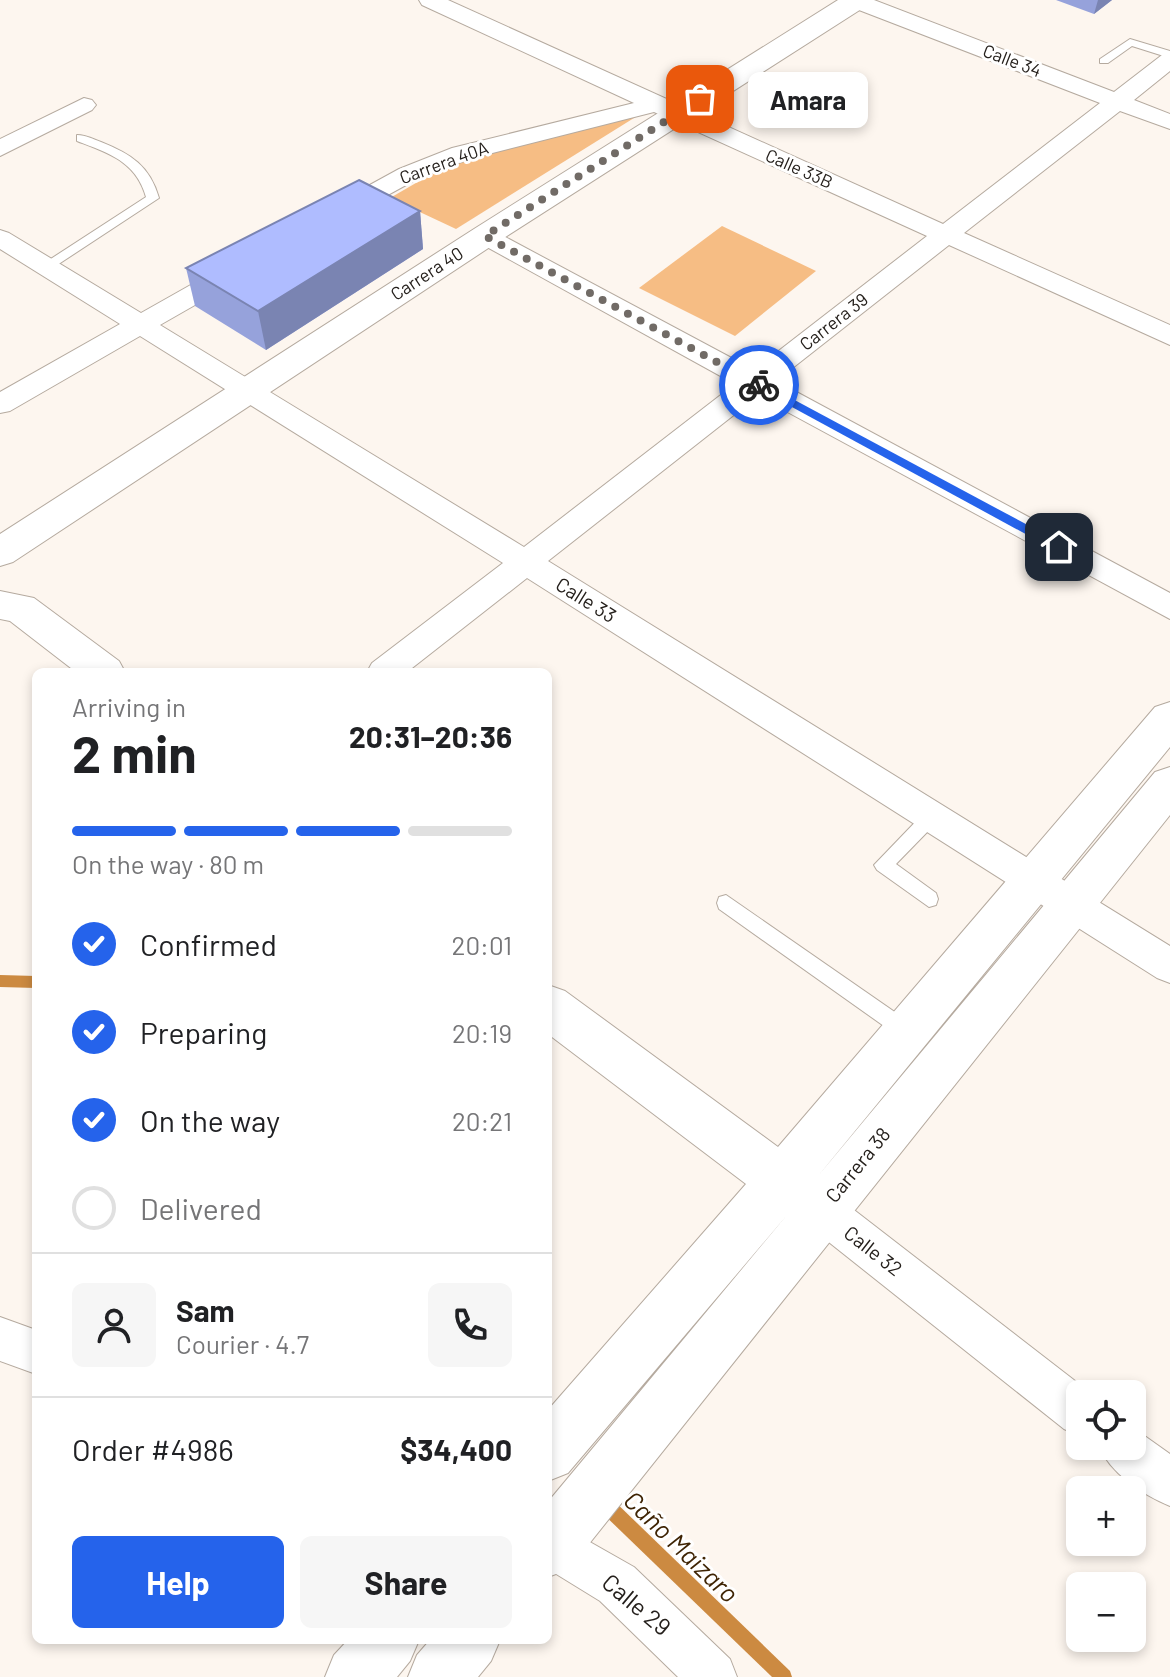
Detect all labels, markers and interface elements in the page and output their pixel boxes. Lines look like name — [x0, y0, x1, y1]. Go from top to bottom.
street label: Calle 34 — [980, 39, 1045, 81]
pin — [666, 65, 734, 133]
callout: Amara — [748, 71, 868, 127]
icon: bag — [678, 77, 722, 121]
text: Amara — [770, 84, 846, 115]
street label: Carrera 40A — [396, 136, 491, 188]
street label: Calle 33B — [762, 144, 836, 193]
street label: Carrera 40 — [386, 242, 467, 305]
street label: Carrera 39 — [795, 288, 872, 355]
courier — [719, 345, 799, 425]
icon: bike — [737, 363, 781, 407]
pin — [1025, 513, 1093, 581]
icon: home — [1037, 525, 1081, 569]
street label: Calle 33 — [552, 571, 621, 627]
text: Arriving in — [72, 691, 186, 722]
text: 20:31–20:36 — [349, 718, 512, 754]
text: 2 min — [72, 721, 197, 783]
text: On the way · 80 m — [72, 848, 264, 879]
icon: check — [72, 922, 116, 966]
text: Confirmed — [140, 926, 277, 962]
text: 20:01 — [451, 929, 512, 960]
icon: check — [72, 1010, 116, 1054]
text: Preparing — [140, 1014, 267, 1050]
text: 20:19 — [452, 1017, 512, 1048]
icon: check — [72, 1098, 116, 1142]
text: On the way — [140, 1102, 280, 1138]
text: 20:21 — [452, 1105, 512, 1136]
street label: Carrera 38 — [820, 1122, 895, 1207]
text: Delivered — [140, 1190, 262, 1226]
street label: Calle 32 — [840, 1220, 907, 1280]
button: person — [72, 1283, 156, 1367]
button: phone — [428, 1283, 512, 1367]
text: Sam — [176, 1292, 235, 1328]
text: Courier · 4.7 — [176, 1328, 309, 1359]
map controls — [1066, 1380, 1146, 1652]
button: locate — [1066, 1380, 1146, 1460]
text: Order #4986 — [72, 1431, 234, 1467]
text: $34,400 — [400, 1431, 512, 1467]
button: + — [1066, 1476, 1146, 1556]
water label: Caño Maizaro — [618, 1484, 746, 1608]
button: Help — [72, 1536, 284, 1628]
button: Share — [300, 1536, 512, 1628]
street label: Calle 29 — [597, 1567, 677, 1641]
button: − — [1066, 1572, 1146, 1652]

